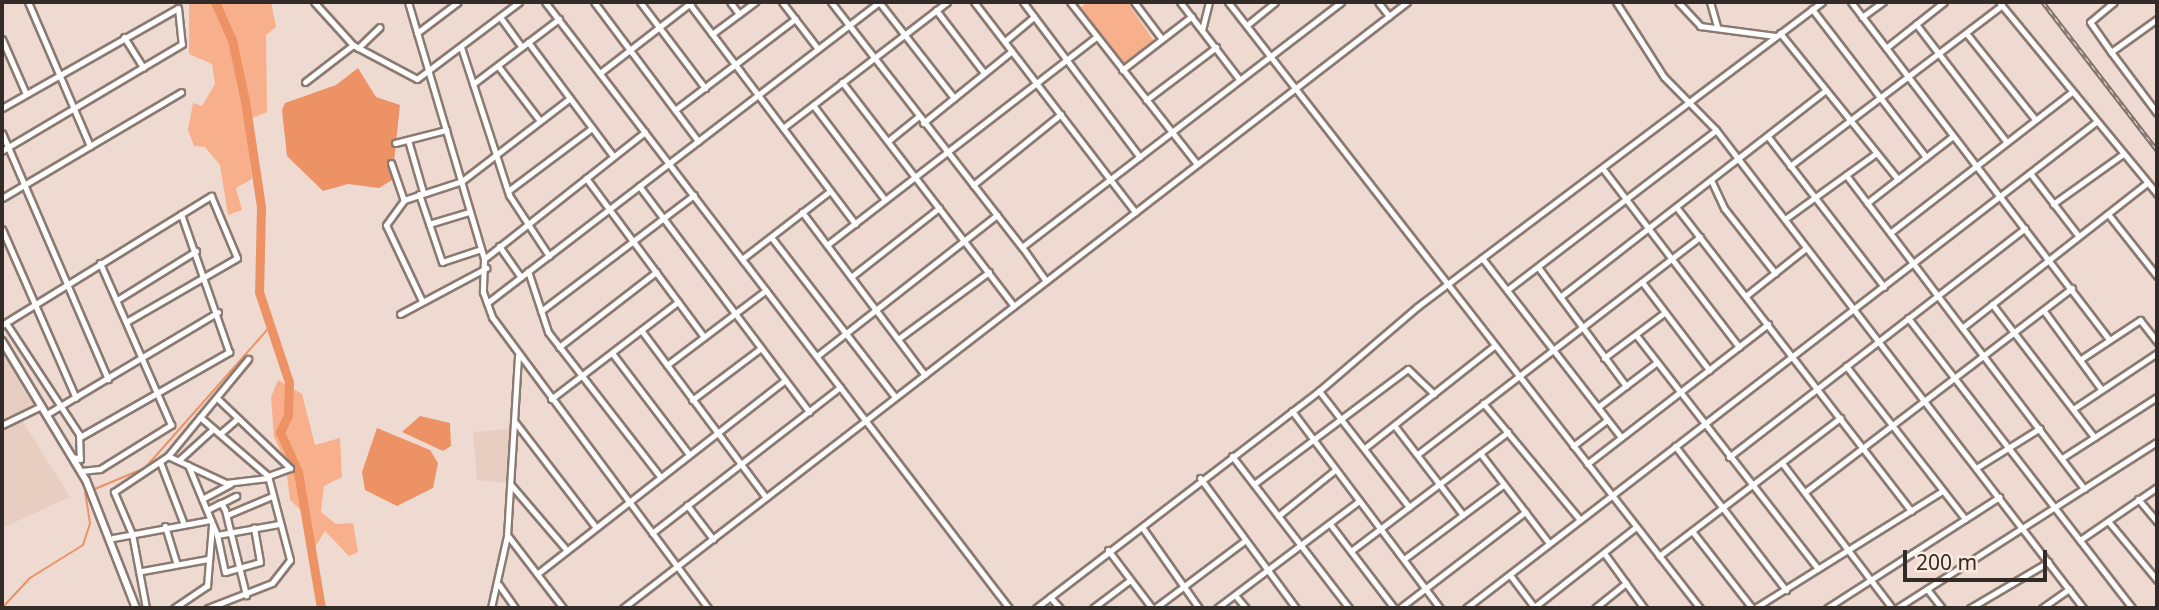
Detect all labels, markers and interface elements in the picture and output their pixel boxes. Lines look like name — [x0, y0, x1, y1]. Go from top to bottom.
scale bar — [1907, 536, 2050, 580]
text: 200 m — [1916, 548, 1977, 576]

